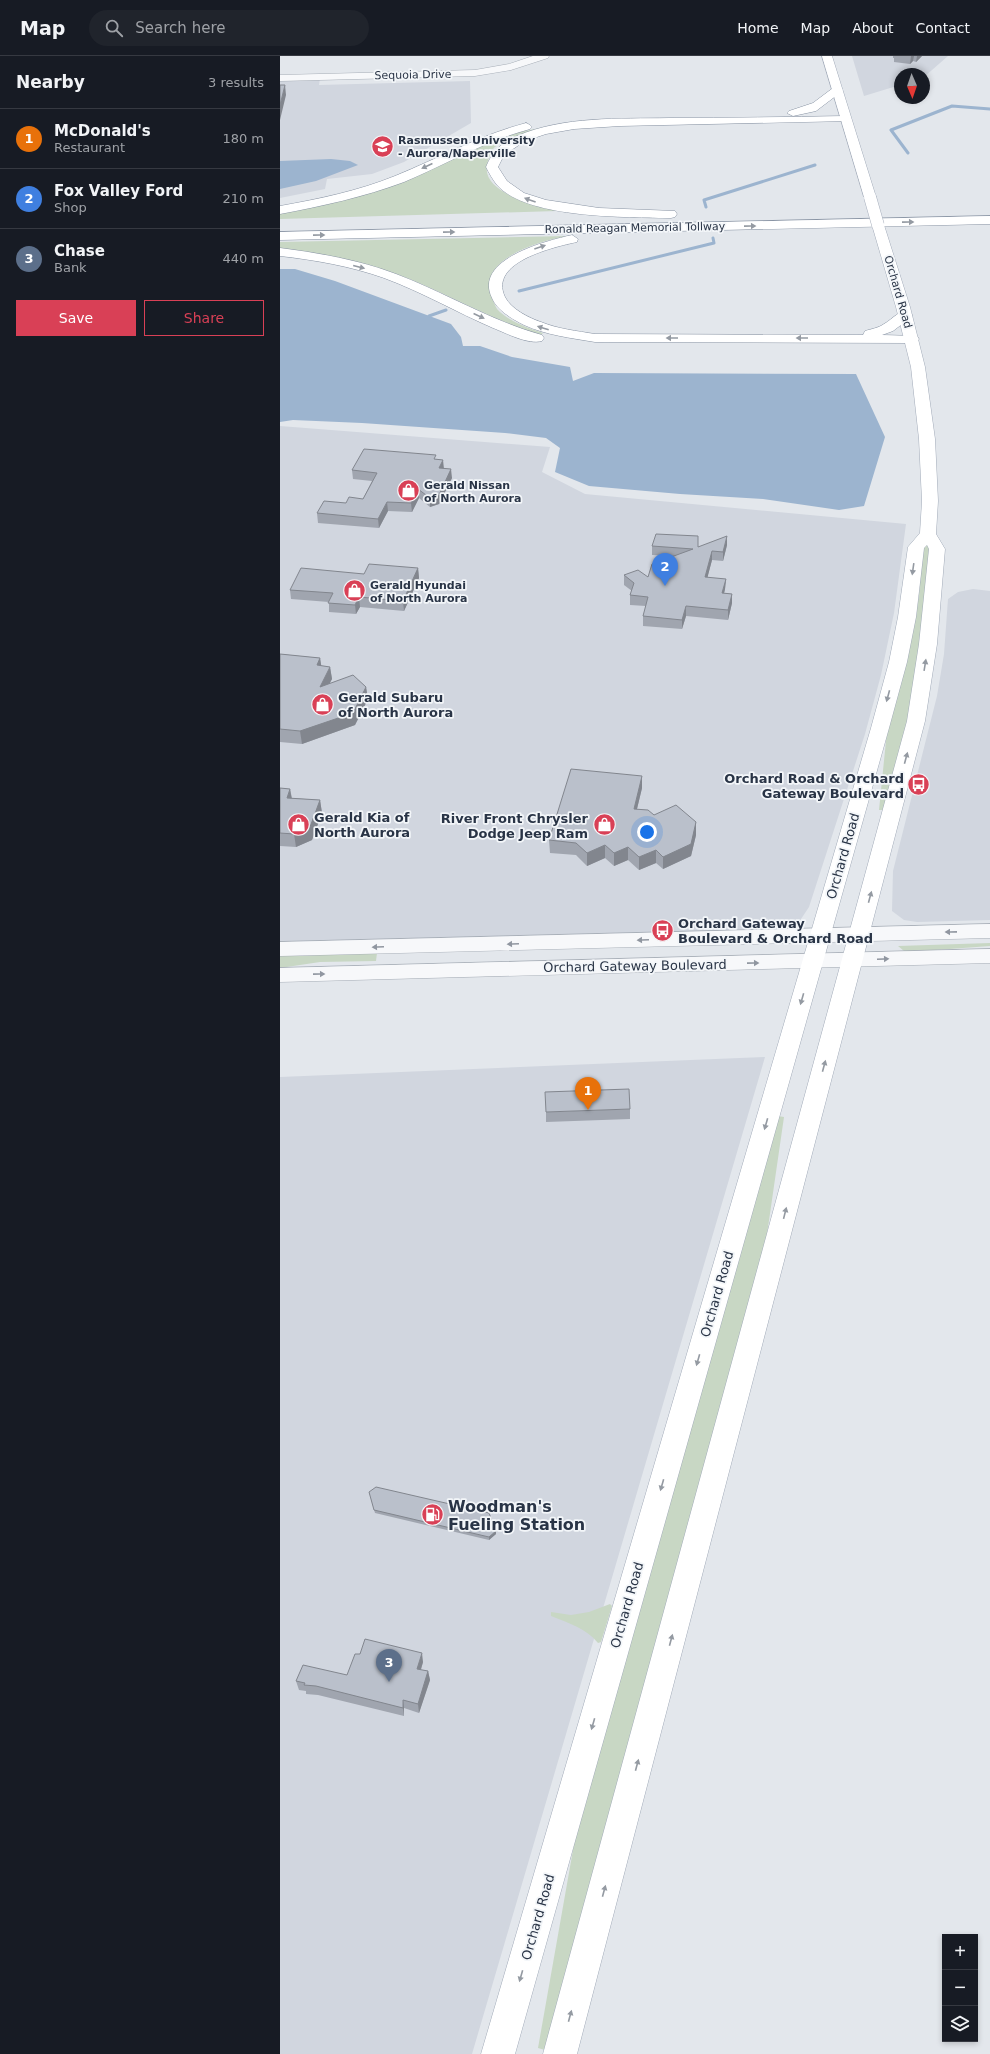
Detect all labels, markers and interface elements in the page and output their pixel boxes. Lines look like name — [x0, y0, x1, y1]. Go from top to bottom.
search box — [89, 10, 369, 46]
text: Map — [20, 17, 65, 39]
icon: search — [103, 17, 125, 39]
text: Search here — [135, 19, 225, 37]
text: Home — [737, 20, 779, 36]
text: Map — [801, 20, 830, 36]
text: About — [852, 20, 894, 36]
text: Contact — [916, 20, 970, 36]
street label: Sequoia Drive — [374, 68, 452, 82]
north arrow — [894, 68, 930, 104]
text: Nearby — [16, 72, 85, 92]
text: 3 results — [208, 75, 264, 90]
text: McDonald's — [54, 122, 151, 140]
text: 1 — [24, 131, 34, 146]
text: 180 m — [222, 131, 264, 146]
school or university icon: Rasmussen University - Aurora/Naperville — [369, 133, 395, 159]
place label: Rasmussen University - Aurora/Naperville — [398, 134, 535, 160]
text: Restaurant — [54, 140, 125, 155]
one-way arrow — [421, 163, 433, 169]
text: Fox Valley Ford — [54, 182, 183, 200]
text: 2 — [24, 191, 34, 206]
text: 210 m — [222, 191, 264, 206]
one-way arrow — [524, 196, 536, 202]
text: Shop — [54, 200, 87, 215]
one-way arrow — [902, 219, 915, 225]
street label: Ronald Reagan Memorial Tollway — [545, 220, 726, 236]
one-way arrow — [744, 222, 756, 229]
one-way arrow — [443, 229, 456, 235]
one-way arrow — [313, 232, 326, 238]
text: Chase — [54, 242, 105, 260]
one-way arrow — [534, 243, 546, 249]
text: 3 — [24, 251, 34, 266]
text: 440 m — [222, 251, 264, 266]
street label: Orchard Road — [881, 254, 915, 330]
text: Bank — [54, 260, 87, 275]
one-way arrow — [354, 264, 366, 270]
button: Save — [16, 300, 136, 336]
button: Share — [144, 300, 264, 336]
one-way arrow — [474, 313, 485, 319]
one-way arrow — [537, 325, 549, 331]
one-way arrow — [665, 335, 678, 341]
one-way arrow — [795, 335, 808, 341]
shop icon: Gerald Nissan of North Aurora — [396, 478, 422, 504]
place label: Gerald Nissan of North Aurora — [424, 479, 521, 505]
pin: 2 — [652, 553, 678, 586]
one-way arrow — [910, 563, 917, 575]
shop icon: Gerald Hyundai of North Aurora — [341, 578, 367, 604]
place label: Gerald Hyundai of North Aurora — [370, 579, 467, 605]
one-way arrow — [922, 659, 928, 671]
place label: Gerald Subaru of North Aurora — [338, 690, 453, 720]
one-way arrow — [885, 690, 891, 703]
shop icon: Gerald Subaru of North Aurora — [309, 691, 335, 717]
one-way arrow — [904, 751, 910, 764]
place label: Orchard Road & Orchard Gateway Boulevard — [724, 771, 904, 801]
bus stop icon: Orchard Road & Orchard Gateway Boulevard — [906, 772, 932, 798]
place label: Gerald Kia of North Aurora — [314, 810, 410, 840]
shop icon: Gerald Kia of North Aurora — [286, 811, 312, 837]
place label: River Front Chrysler Dodge Jeep Ram — [441, 811, 589, 841]
street label: Orchard Road — [824, 811, 862, 901]
shop icon: River Front Chrysler Dodge Jeep Ram — [591, 812, 617, 838]
your location — [637, 822, 657, 842]
one-way arrow — [867, 891, 873, 903]
place label: Orchard Gateway Boulevard & Orchard Road — [678, 916, 873, 946]
bus stop icon: Orchard Gateway Boulevard & Orchard Road — [649, 917, 675, 943]
one-way arrow — [945, 929, 957, 936]
one-way arrow — [636, 937, 649, 943]
one-way arrow — [507, 940, 519, 947]
one-way arrow — [371, 944, 384, 950]
one-way arrow — [877, 956, 890, 962]
street label: Orchard Gateway Boulevard — [543, 957, 727, 975]
one-way arrow — [747, 960, 760, 966]
one-way arrow — [313, 971, 326, 977]
one-way arrow — [799, 993, 805, 1005]
one-way arrow — [822, 1060, 828, 1072]
pin: 1 — [575, 1077, 601, 1110]
one-way arrow — [763, 1118, 769, 1130]
one-way arrow — [782, 1206, 788, 1218]
street label: Orchard Road — [698, 1249, 736, 1339]
one-way arrow — [695, 1355, 701, 1367]
one-way arrow — [659, 1480, 665, 1492]
place label: Woodman's Fueling Station — [448, 1497, 585, 1534]
fuel station icon: Woodman's Fueling Station — [419, 1502, 445, 1528]
street label: Orchard Road — [608, 1560, 646, 1650]
one-way arrow — [668, 1633, 674, 1645]
pin: 3 — [376, 1649, 402, 1682]
one-way arrow — [590, 1718, 596, 1730]
one-way arrow — [634, 1759, 640, 1771]
street label: Orchard Road — [519, 1872, 557, 1962]
one-way arrow — [601, 1884, 607, 1897]
map controls — [942, 1934, 978, 2042]
button: + — [942, 1934, 978, 1970]
one-way arrow — [518, 1970, 524, 1982]
button: − — [942, 1970, 978, 2006]
button: layers — [942, 2006, 978, 2042]
one-way arrow — [567, 2010, 573, 2022]

